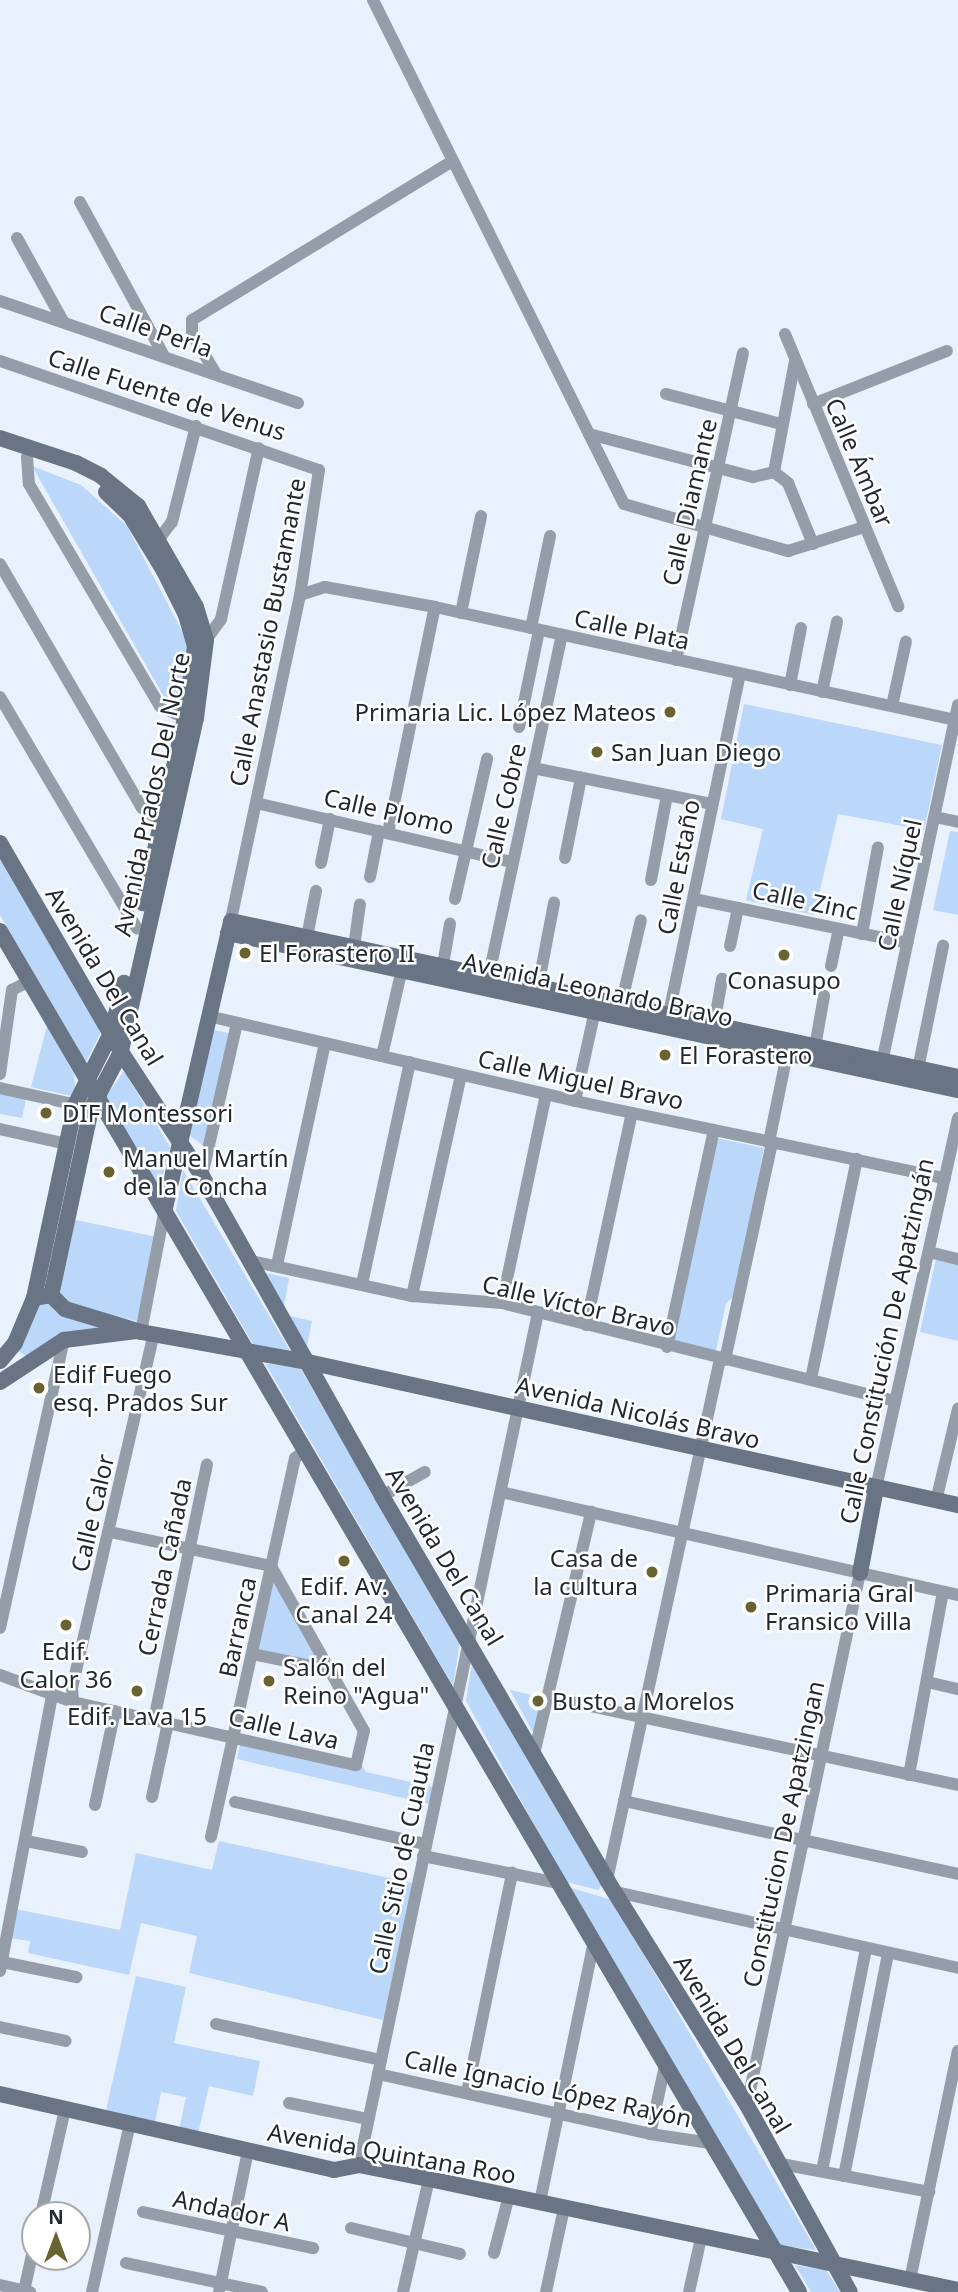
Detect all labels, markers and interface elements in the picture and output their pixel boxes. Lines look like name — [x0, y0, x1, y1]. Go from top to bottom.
street label: Calle Perla — [95, 297, 217, 363]
street label: Calle Fuente de Venus — [45, 342, 289, 446]
street label: Calle Ámbar — [820, 393, 900, 531]
street label: Calle Diamante — [656, 415, 722, 589]
street label: Calle Anastasio Bustamante — [223, 475, 311, 789]
street label: Calle Plata — [572, 603, 692, 655]
street label: Avenida Prados Del Norte — [107, 649, 195, 939]
place label: Primaria Lic. López Mateos — [355, 698, 656, 726]
marker: Primaria Lic. López Mateos — [662, 704, 678, 720]
place label: San Juan Diego — [611, 738, 781, 766]
street label: Calle Cobre — [475, 740, 531, 872]
marker: San Juan Diego — [589, 744, 605, 760]
street label: Calle Plomo — [321, 782, 457, 840]
street label: Calle Estaño — [651, 797, 705, 937]
street label: Calle Níquel — [871, 816, 927, 954]
street label: Calle Zinc — [750, 875, 860, 925]
street label: Avenida Del Canal — [40, 882, 170, 1070]
place label: El Forastero II — [259, 939, 415, 967]
marker: El Forastero II — [237, 945, 253, 961]
street label: Avenida Leonardo Bravo — [460, 946, 736, 1032]
marker: Conasupo — [776, 947, 792, 963]
place label: Conasupo — [727, 966, 841, 994]
place label: El Forastero — [679, 1041, 812, 1069]
street label: Calle Miguel Bravo — [476, 1043, 686, 1115]
marker: El Forastero — [657, 1047, 673, 1063]
place label: DIF Montessori — [62, 1099, 233, 1127]
marker: DIF Montessori — [36, 1103, 56, 1123]
place label: Manuel Martín de la Concha — [123, 1144, 289, 1200]
street label: Calle Constitución De Apatzingán — [833, 1155, 939, 1527]
marker: Manuel Martín de la Concha — [101, 1164, 117, 1180]
street label: Calle Víctor Bravo — [480, 1269, 678, 1341]
place label: Edif Fuego esq. Prados Sur — [53, 1360, 228, 1416]
street label: Avenida Nicolás Bravo — [513, 1370, 763, 1454]
marker: Edif Fuego esq. Prados Sur — [31, 1380, 47, 1396]
street label: Calle Calor — [64, 1451, 120, 1575]
street label: Avenida Del Canal — [380, 1462, 510, 1650]
street label: Cerrada Cañada — [131, 1475, 197, 1659]
place label: Casa de la cultura — [533, 1544, 638, 1600]
marker: Edif. Av. Canal 24 — [336, 1553, 352, 1569]
marker: Casa de la cultura — [644, 1564, 660, 1580]
place label: Edif. Av. Canal 24 — [296, 1572, 392, 1628]
street label: Barranca — [212, 1574, 262, 1680]
place label: Primaria Gral Fransico Villa — [765, 1579, 914, 1635]
marker: Primaria Gral Fransico Villa — [743, 1599, 759, 1615]
marker: Edif. Calor 36 — [58, 1617, 74, 1633]
place label: Edif. Calor 36 — [20, 1637, 112, 1693]
place label: Salón del Reino "Agua" — [283, 1653, 429, 1709]
marker: Salón del Reino "Agua" — [261, 1673, 277, 1689]
street label: Constitucion De Apatzingan — [736, 1678, 830, 1990]
marker: Edif. Lava 15 — [129, 1683, 145, 1699]
place label: Busto a Morelos — [552, 1687, 735, 1715]
marker: Busto a Morelos — [530, 1693, 546, 1709]
street label: Calle Lava — [226, 1701, 342, 1755]
place label: Edif. Lava 15 — [67, 1702, 207, 1730]
street label: Calle Sitio de Cuautla — [362, 1739, 440, 1977]
street label: Avenida Del Canal — [668, 1950, 798, 2138]
street label: Calle Ignacio López Rayón — [402, 2043, 694, 2133]
street label: Avenida Quintana Roo — [266, 2117, 518, 2189]
street label: Andador A — [171, 2184, 293, 2236]
north arrow — [21, 2201, 91, 2271]
text: N — [48, 2204, 64, 2230]

